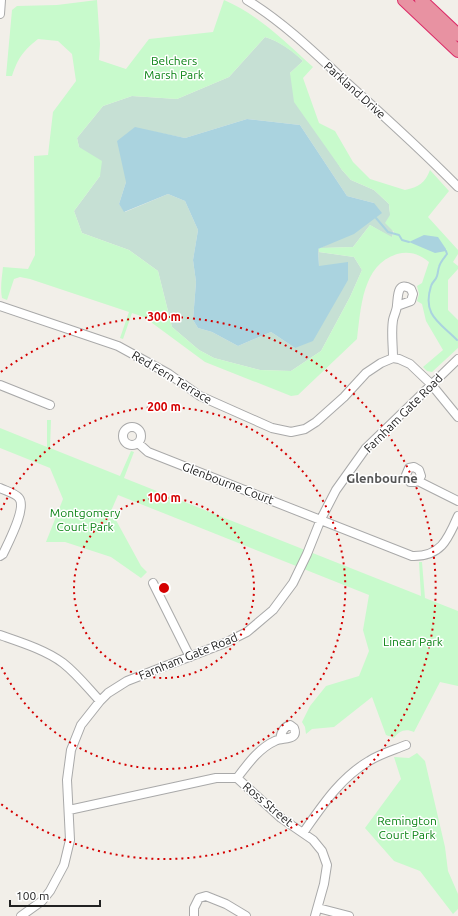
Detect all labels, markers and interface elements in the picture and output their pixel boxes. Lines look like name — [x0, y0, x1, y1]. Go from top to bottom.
park label: Belchers Marsh Park — [144, 54, 204, 81]
street label: Parkland Drive — [322, 59, 388, 121]
text: 300 m — [147, 310, 181, 323]
street label: Red Fern Terrace — [130, 348, 214, 406]
street label: Farnham Gate Road — [361, 371, 445, 455]
text: 200 m — [147, 400, 181, 413]
street label: Glenbourne Court — [181, 460, 276, 506]
district label: Glenbourne — [346, 471, 418, 485]
text: 100 m — [147, 491, 181, 504]
park label: Montgomery Court Park — [50, 506, 120, 533]
centre of rings — [157, 581, 171, 595]
street label: Farnham Gate Road — [137, 630, 239, 682]
park label: Linear Park — [383, 635, 443, 648]
street label: Ross Street — [240, 779, 296, 829]
park label: Remington Court Park — [377, 814, 437, 841]
scale bar — [10, 882, 100, 908]
text: 100 m — [16, 889, 49, 902]

